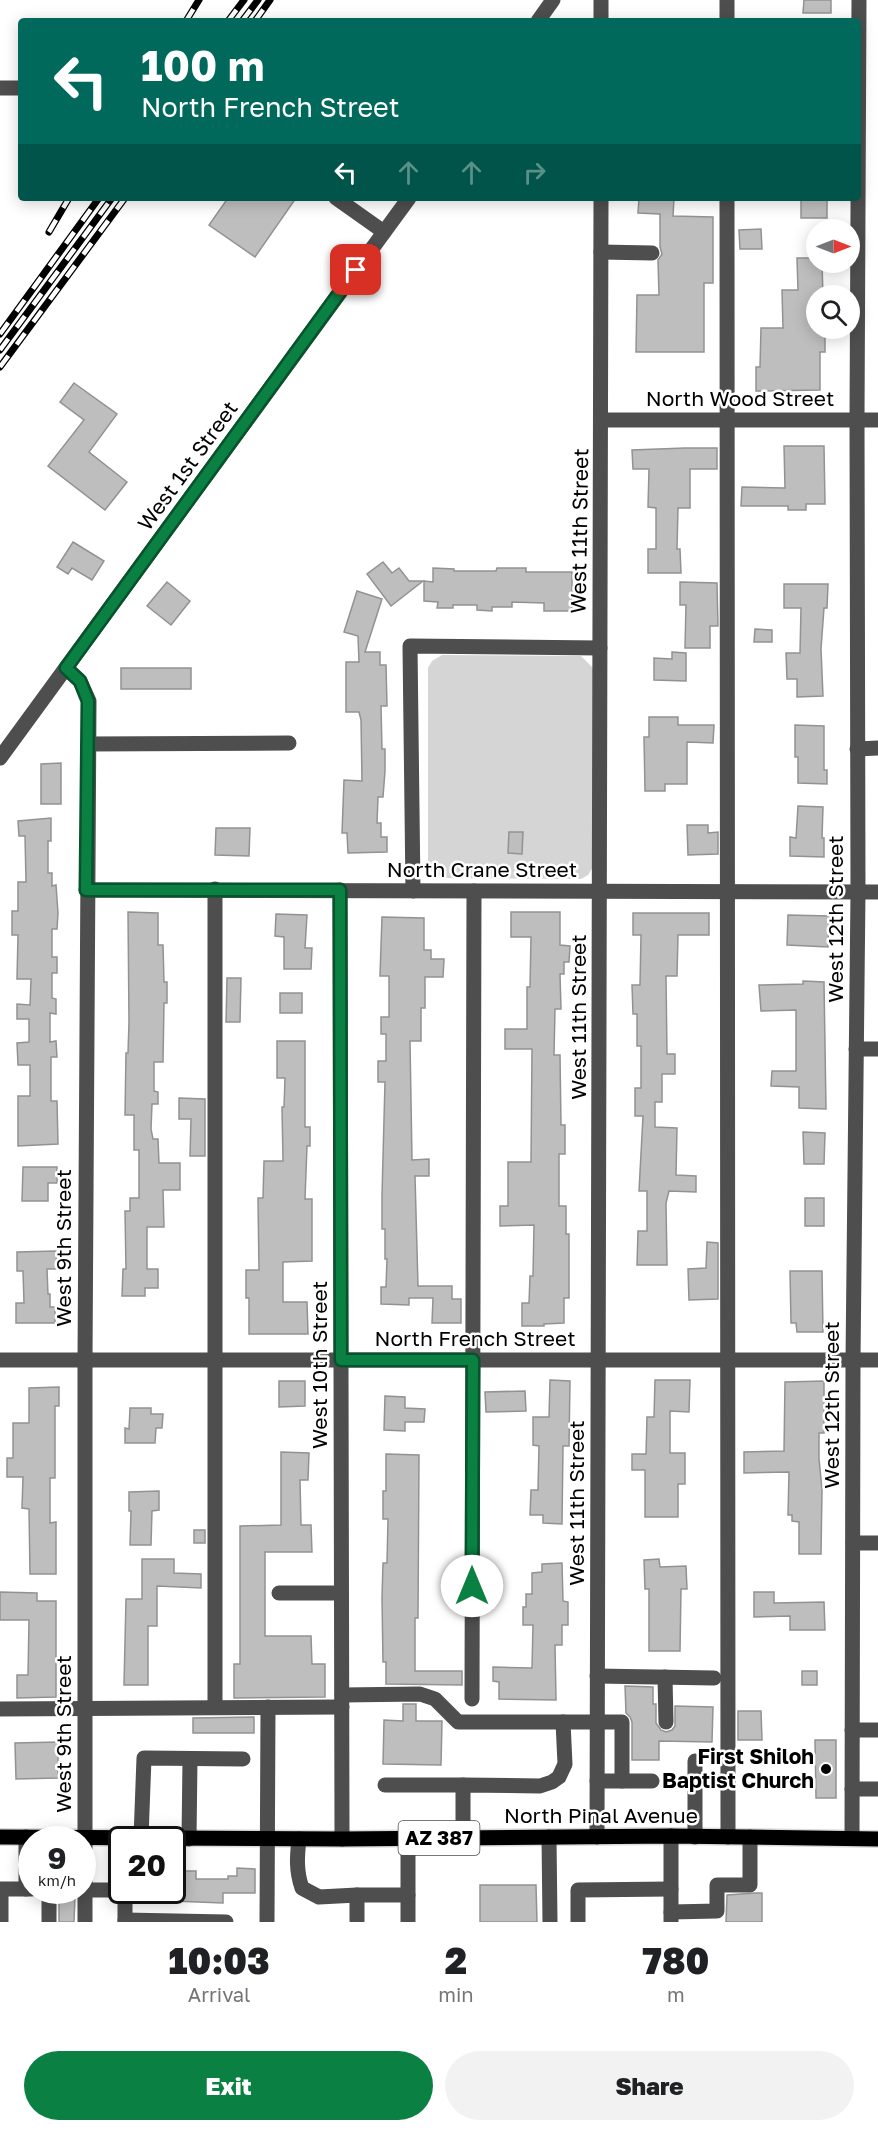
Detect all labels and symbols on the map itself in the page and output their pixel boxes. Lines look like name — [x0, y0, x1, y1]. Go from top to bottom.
north arrow — [806, 219, 860, 273]
pin — [330, 244, 381, 295]
street label: North Wood Street — [646, 385, 834, 411]
street label: West 1st Street — [132, 396, 243, 535]
street label: West 11th Street — [565, 448, 593, 614]
street label: West 12th Street — [822, 835, 848, 1003]
street label: North Crane Street — [387, 856, 577, 882]
street label: West 11th Street — [565, 934, 591, 1100]
street label: West 9th Street — [50, 1169, 76, 1327]
street label: West 10th Street — [306, 1281, 332, 1449]
street label: West 12th Street — [818, 1321, 844, 1489]
street label: North French Street — [374, 1325, 576, 1351]
street label: West 11th Street — [563, 1420, 589, 1586]
position arrow — [440, 1554, 504, 1618]
street label: West 9th Street — [50, 1655, 76, 1813]
place label: First Shiloh Baptist Church — [662, 1743, 814, 1793]
marker: First Shiloh Baptist Church — [819, 1762, 833, 1776]
street label: North Pinal Avenue — [504, 1802, 698, 1828]
road number: AZ 387 — [398, 1821, 480, 1855]
speed limit sign: 20 — [108, 1826, 186, 1904]

